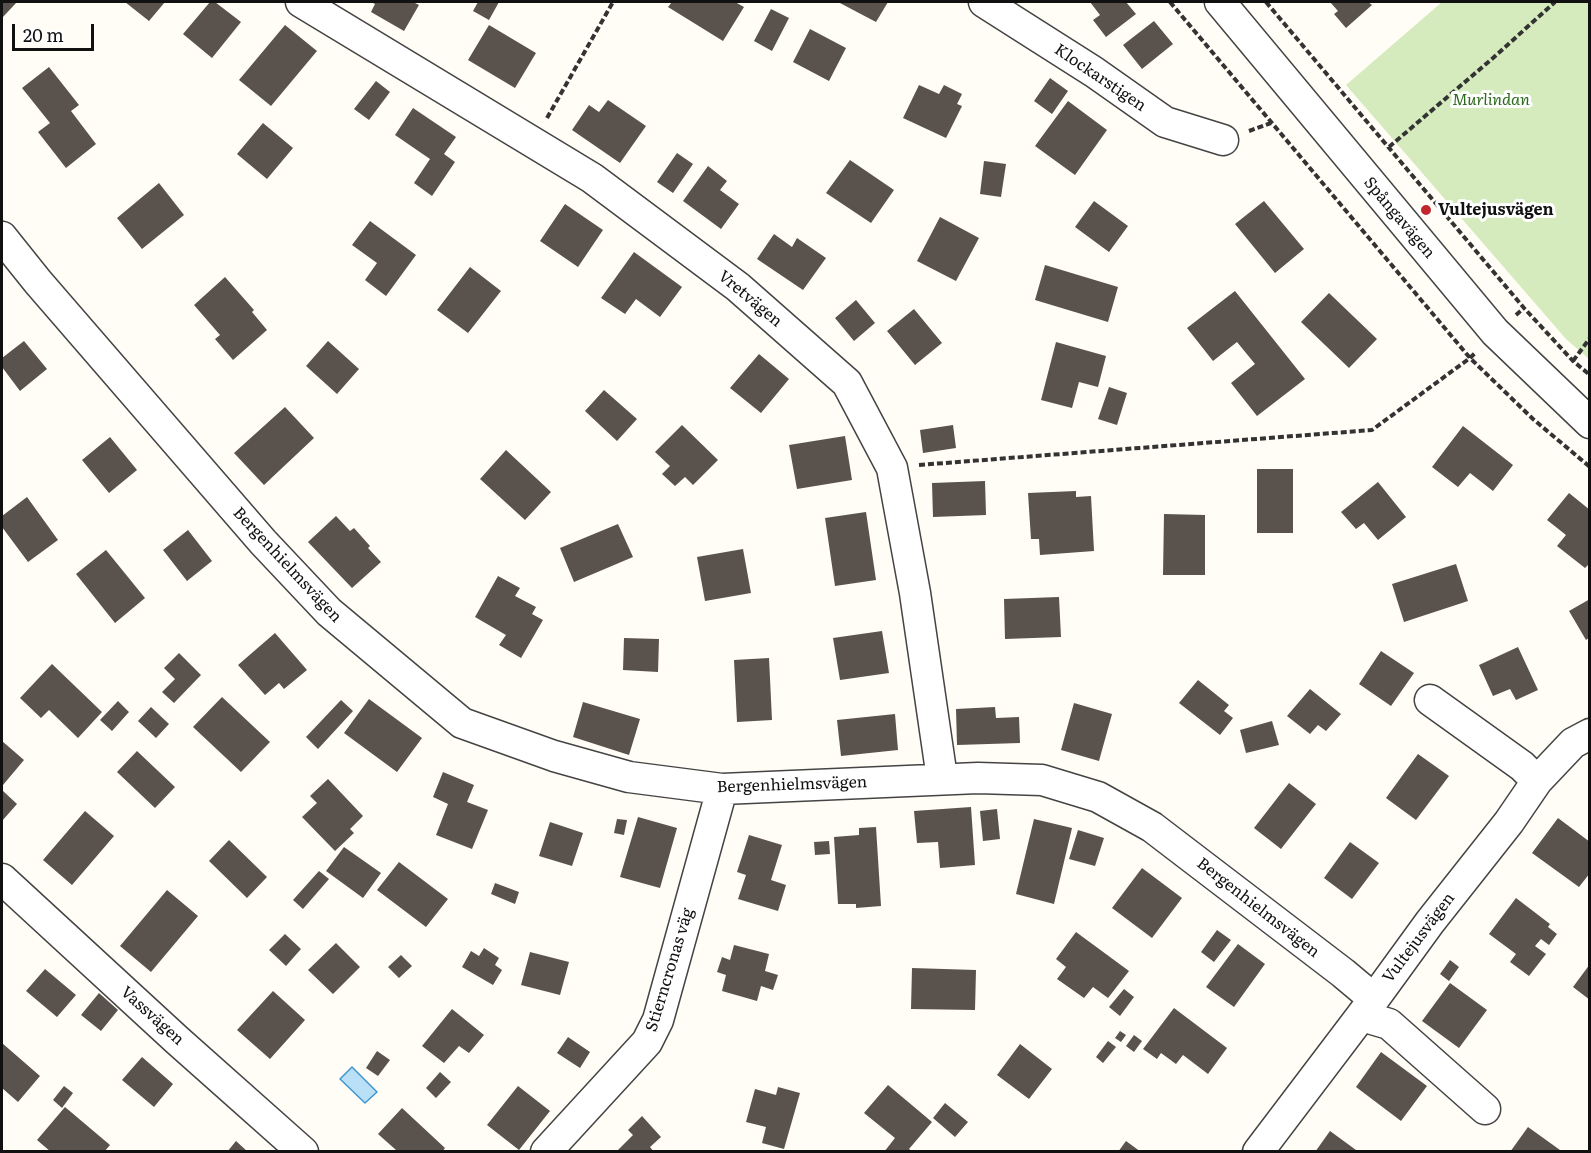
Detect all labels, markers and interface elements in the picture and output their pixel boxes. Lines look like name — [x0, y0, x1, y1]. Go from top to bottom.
scale bar — [15, 12, 98, 50]
text: 20 m — [23, 21, 64, 48]
street label: Klockarstigen — [1050, 40, 1150, 116]
park label: Murlindan — [1452, 90, 1530, 110]
street label: Spångavägen — [1359, 173, 1439, 263]
place label: Vultejusvägen — [1438, 200, 1554, 220]
marker: Vultejusvägen — [1419, 203, 1433, 217]
street label: Vretvägen — [714, 267, 786, 331]
street label: Bergenhielmsvägen — [229, 503, 345, 627]
street label: Bergenhielmsvägen — [716, 773, 868, 797]
street label: Bergenhielmsvägen — [1193, 854, 1323, 962]
street label: Vultejusvägen — [1379, 889, 1459, 987]
street label: Stierncronas väg — [642, 906, 698, 1034]
street label: Vassvägen — [116, 983, 188, 1049]

